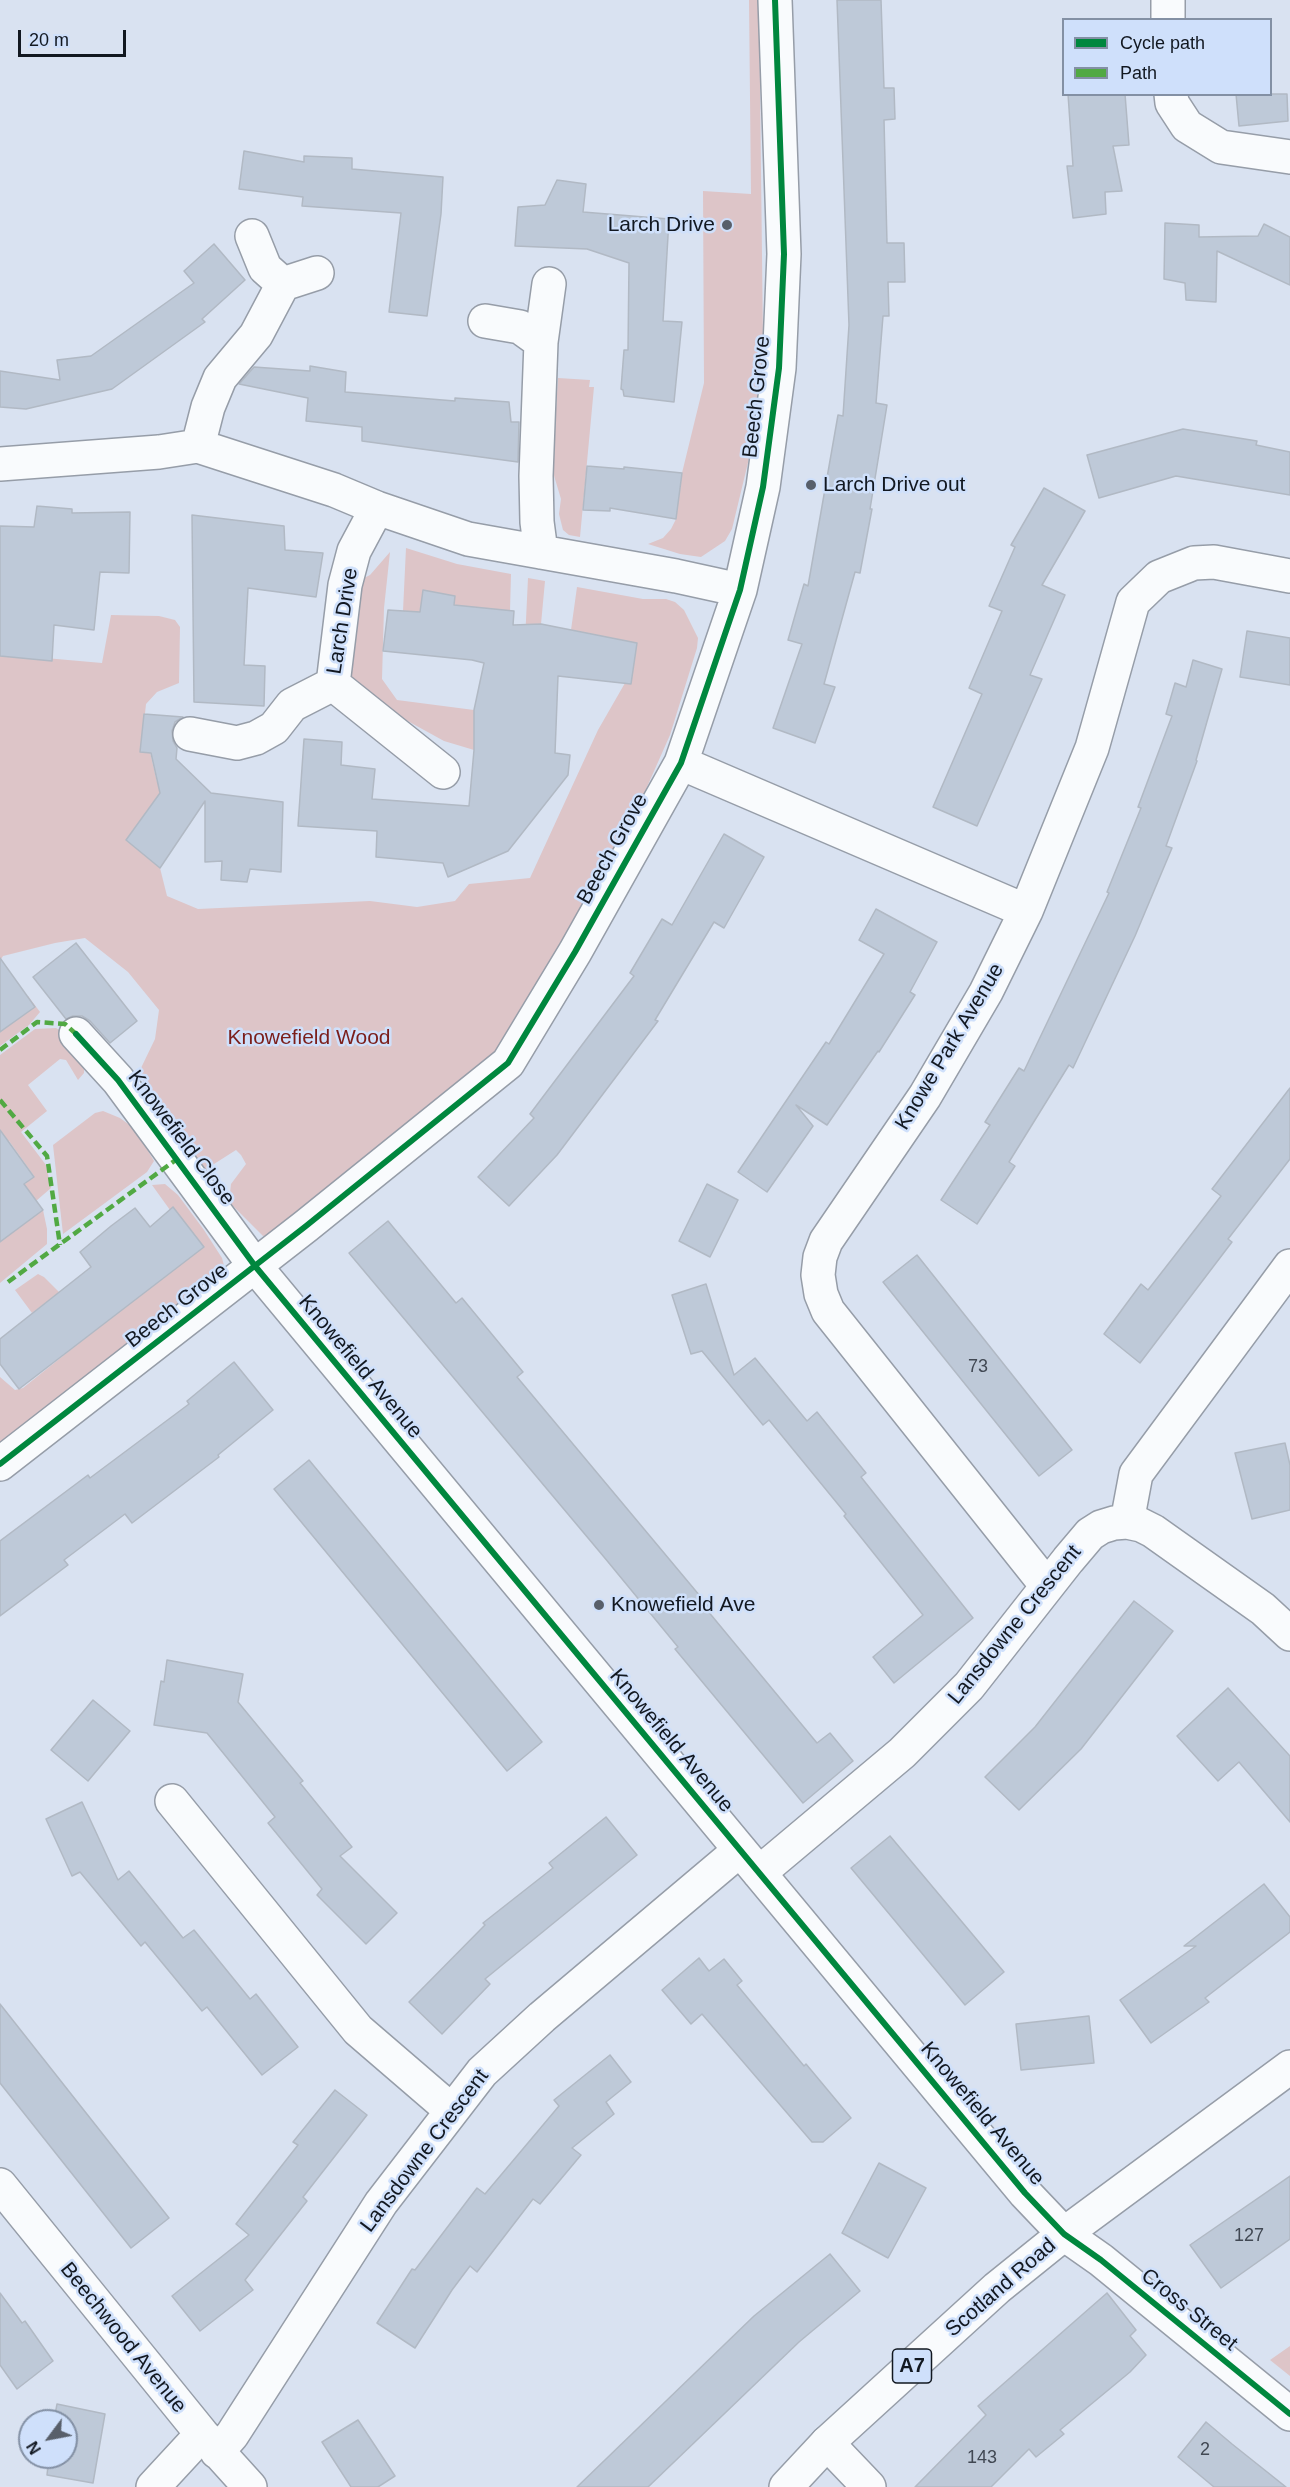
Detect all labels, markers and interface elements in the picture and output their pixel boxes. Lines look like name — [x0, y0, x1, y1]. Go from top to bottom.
scale bar — [21, 18, 129, 56]
legend — [1062, 18, 1272, 96]
text: 20 m — [29, 30, 69, 50]
text: Cycle path — [1120, 33, 1205, 53]
text: Path — [1120, 63, 1157, 83]
place label: Larch Drive — [608, 212, 715, 238]
marker: Larch Drive — [720, 218, 734, 232]
street label: Beech Grove — [738, 335, 776, 459]
place label: Larch Drive out — [823, 472, 965, 498]
marker: Larch Drive out — [804, 478, 818, 492]
street label: Larch Drive — [322, 566, 364, 676]
street label: Beech Grove — [572, 789, 654, 909]
street label: Knowe Park Avenue — [890, 959, 1010, 1135]
park label: Knowefield Wood — [227, 1025, 391, 1051]
street label: Knowefield Close — [122, 1066, 240, 1210]
street label: Beech Grove — [121, 1258, 233, 1354]
street label: Knowefield Avenue — [293, 1290, 427, 1444]
house number: 73 — [968, 1356, 988, 1378]
street label: Lansdowne Crescent — [943, 1540, 1087, 1710]
place label: Knowefield Ave — [611, 1592, 755, 1618]
marker: Knowefield Ave — [592, 1598, 606, 1612]
street label: Knowefield Avenue — [604, 1664, 738, 1818]
street label: Knowefield Avenue — [915, 2037, 1049, 2191]
street label: Lansdowne Crescent — [356, 2065, 494, 2237]
house number: 127 — [1234, 2225, 1264, 2247]
street label: Scotland Road — [941, 2233, 1061, 2343]
street label: Beechwood Avenue — [55, 2258, 191, 2418]
street label: Cross Street — [1136, 2263, 1242, 2357]
road number: A7 — [892, 2349, 932, 2383]
north arrow — [18, 2409, 78, 2469]
text: N — [24, 2438, 44, 2457]
house number: 2 — [1200, 2439, 1210, 2461]
house number: 143 — [967, 2447, 997, 2469]

